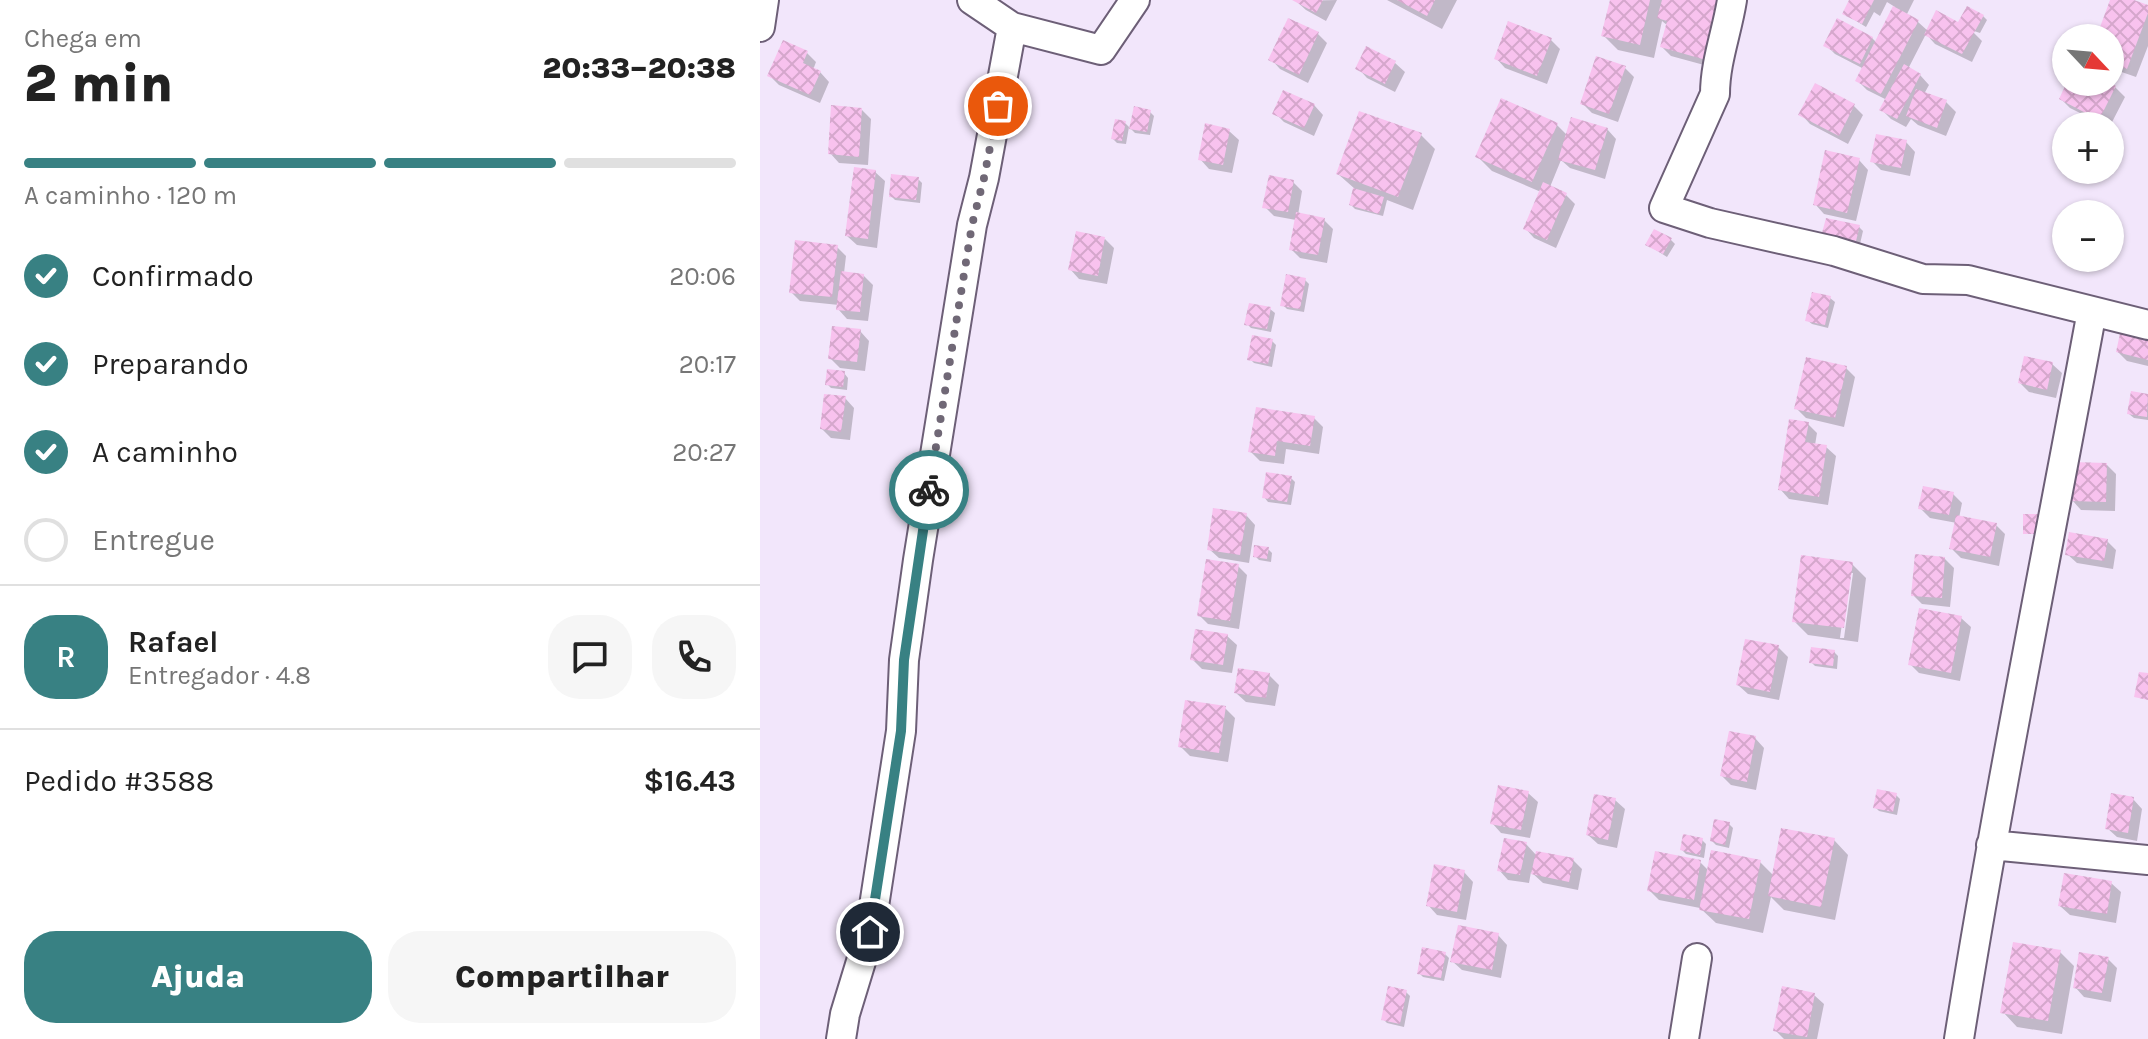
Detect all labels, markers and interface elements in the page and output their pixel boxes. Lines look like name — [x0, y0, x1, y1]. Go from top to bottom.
text: Chega em — [24, 23, 142, 54]
north arrow — [2052, 24, 2124, 96]
map controls — [2052, 24, 2124, 272]
text: 20:33–20:38 — [542, 50, 736, 86]
text: 2 min — [24, 53, 173, 114]
pin — [964, 72, 1032, 140]
icon: bag — [976, 84, 1020, 128]
button: + — [2052, 112, 2124, 184]
text: A caminho · 120 m — [24, 180, 237, 211]
button: − — [2052, 200, 2124, 272]
icon: check — [24, 254, 68, 298]
text: Confirmado — [92, 258, 254, 294]
text: 20:06 — [669, 261, 736, 292]
icon: check — [24, 342, 68, 386]
text: Preparando — [92, 346, 249, 382]
text: 20:17 — [679, 349, 736, 380]
icon: check — [24, 430, 68, 474]
text: A caminho — [92, 434, 238, 470]
text: 20:27 — [672, 437, 736, 468]
courier — [889, 450, 969, 530]
icon: bike — [907, 468, 951, 512]
text: Entregue — [92, 522, 215, 558]
button: chat — [548, 615, 632, 699]
button: phone — [652, 615, 736, 699]
text: Rafael — [128, 624, 218, 660]
text: R — [56, 639, 76, 675]
text: Entregador · 4.8 — [128, 660, 311, 691]
text: Pedido #3588 — [24, 763, 214, 799]
text: $16.43 — [643, 763, 736, 799]
pin — [836, 898, 904, 966]
icon: home — [848, 910, 892, 954]
button: Ajuda — [24, 931, 372, 1023]
button: Compartilhar — [388, 931, 736, 1023]

